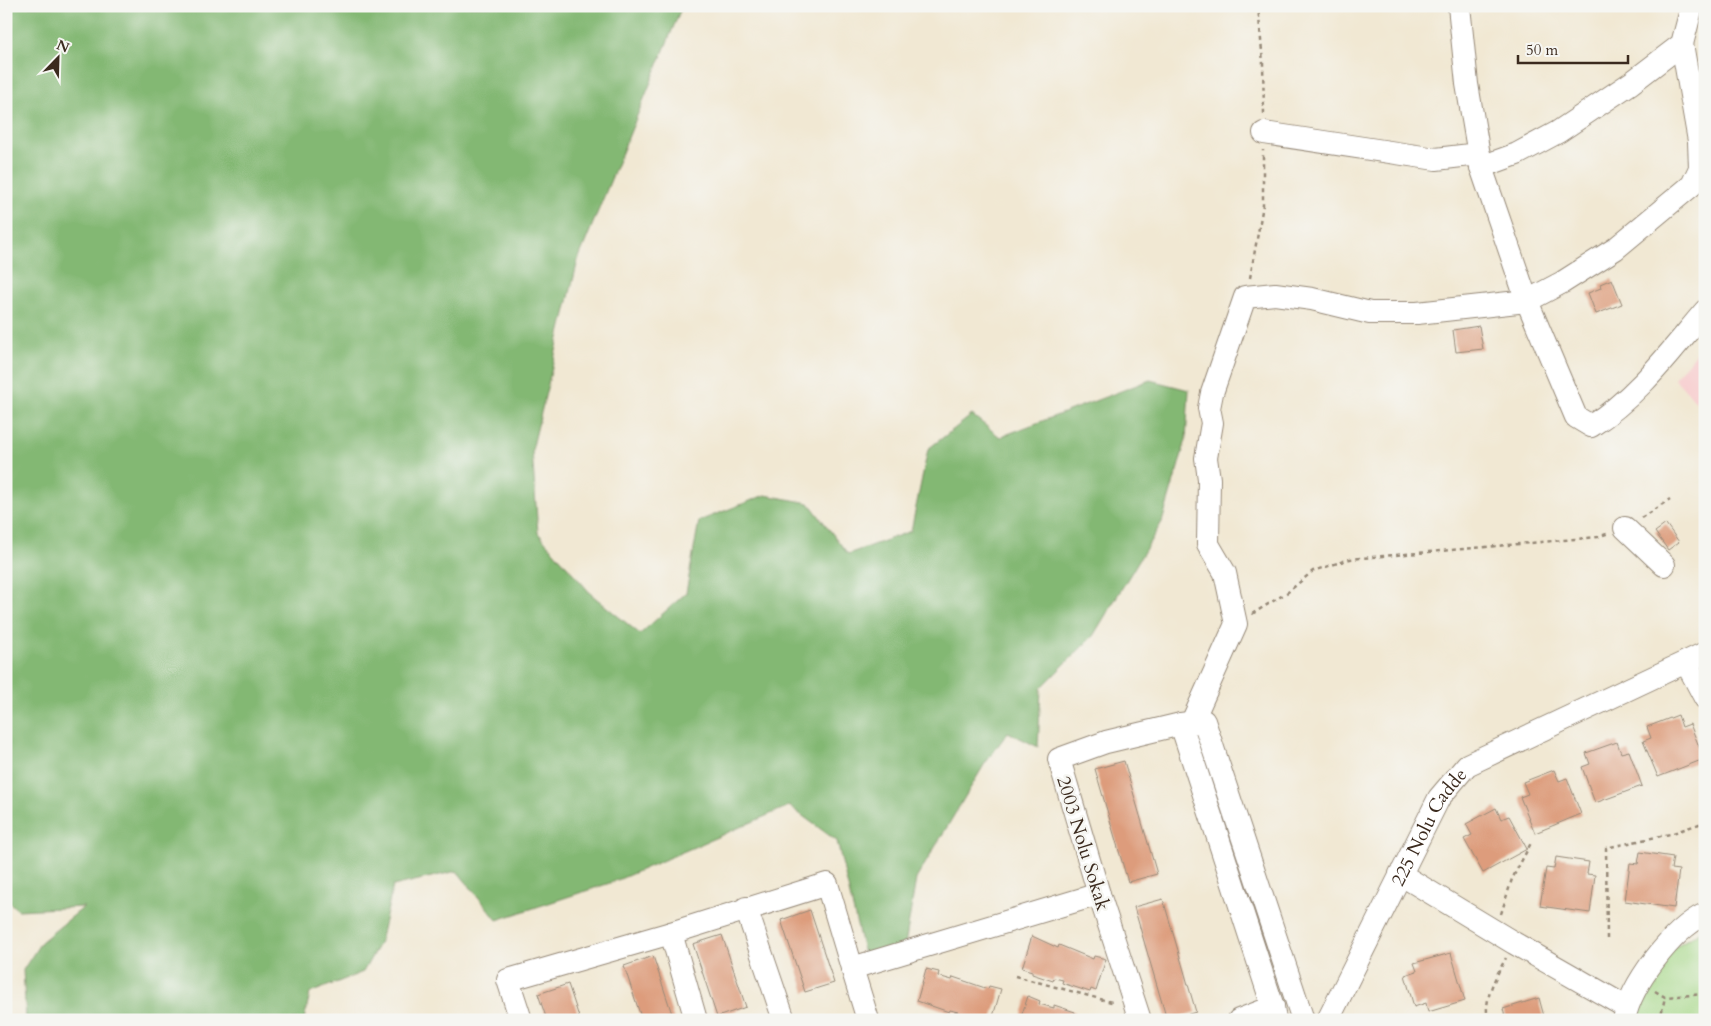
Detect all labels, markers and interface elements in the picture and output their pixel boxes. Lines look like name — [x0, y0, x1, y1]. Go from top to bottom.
north arrow — [32, 32, 82, 82]
scale bar — [1518, 32, 1628, 64]
text: N — [54, 35, 72, 58]
text: 50 m — [1526, 40, 1558, 60]
street label: 225 Nolu Cadde — [1385, 763, 1473, 891]
street label: 2003 Nolu Sokak — [1050, 773, 1116, 914]

